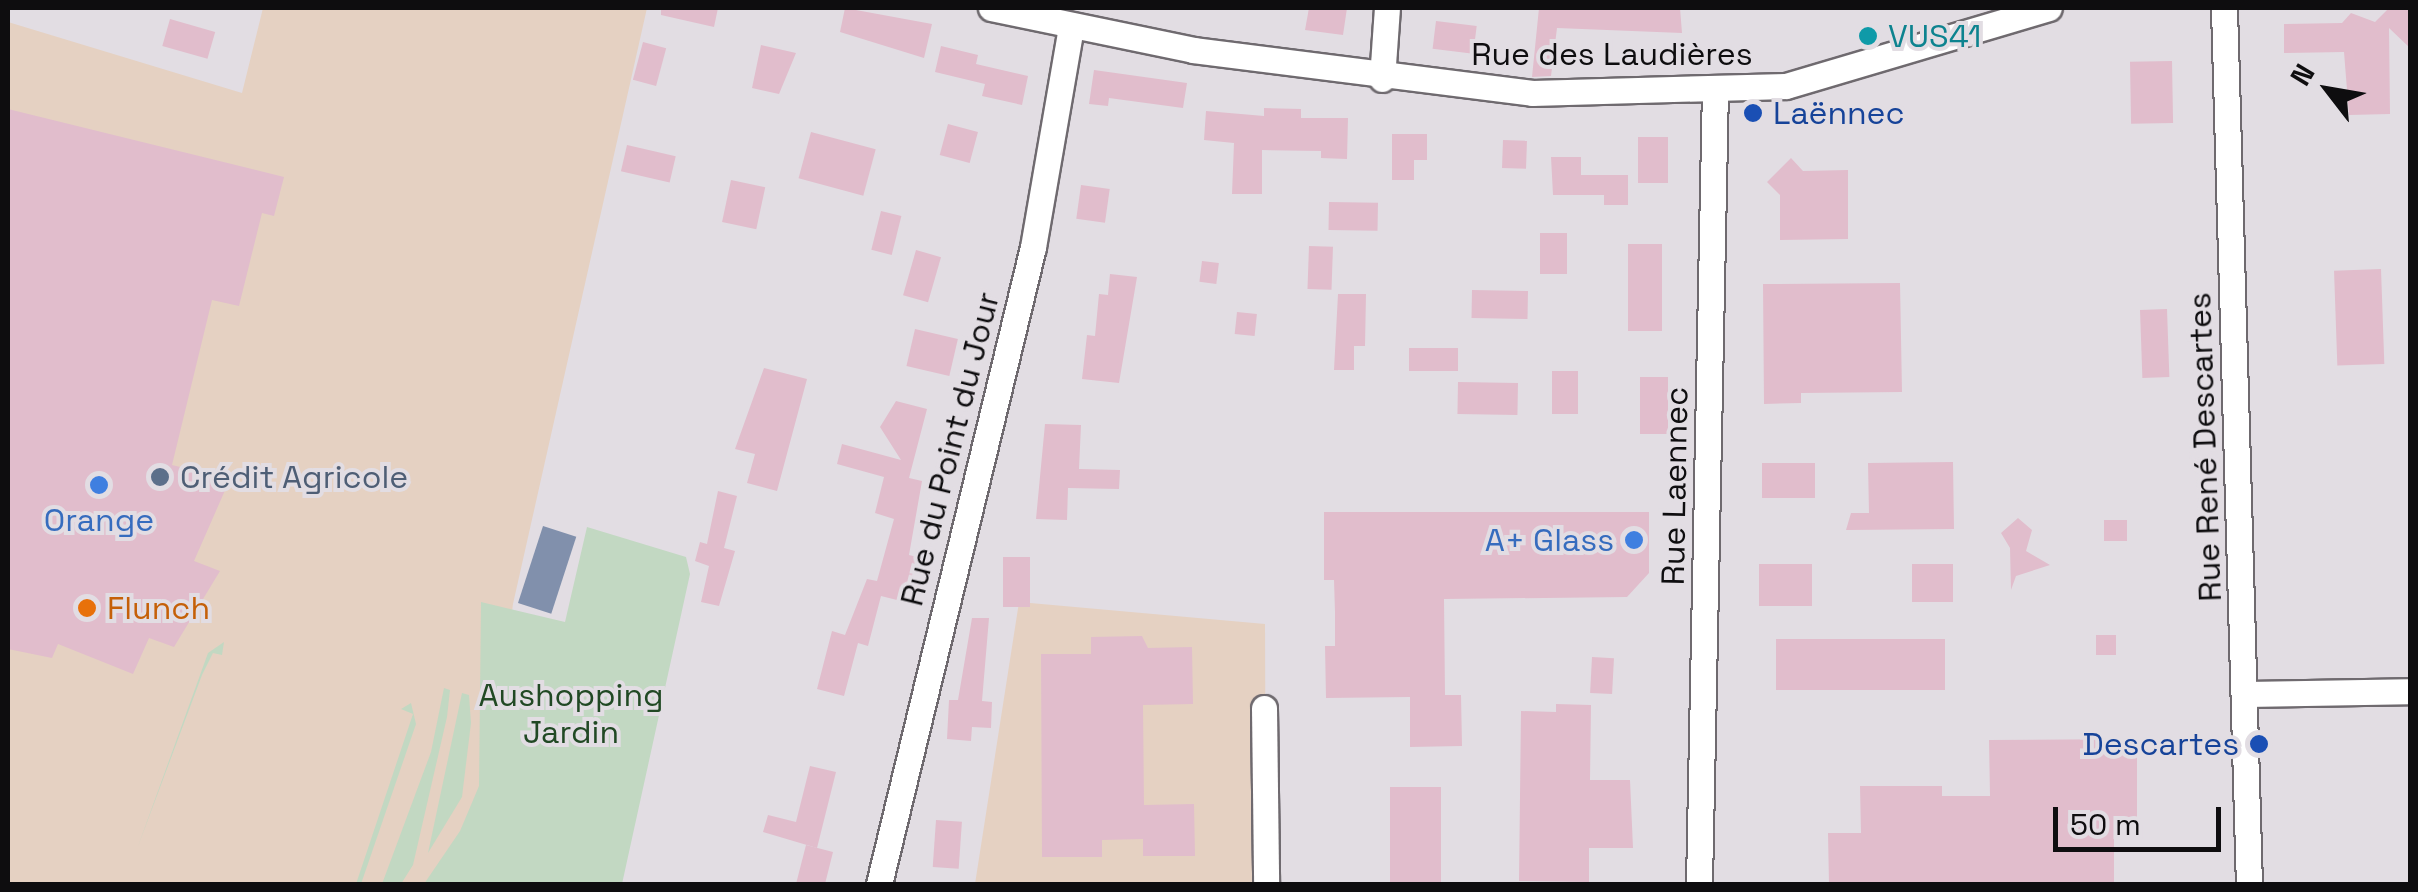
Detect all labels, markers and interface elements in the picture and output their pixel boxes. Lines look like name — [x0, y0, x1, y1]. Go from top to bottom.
place label: VUS41 — [1888, 17, 1981, 55]
marker: VUS41 — [1857, 25, 1879, 47]
street label: Rue des Laudières — [1471, 35, 1753, 73]
north arrow — [2278, 40, 2378, 140]
text: N — [2282, 57, 2323, 92]
place label: Laënnec — [1773, 94, 1905, 132]
marker: Laënnec — [1742, 102, 1764, 124]
street label: Rue du Point du Jour — [892, 288, 1008, 610]
street label: Rue René Descartes — [2180, 292, 2230, 602]
street label: Rue Laennec — [1654, 386, 1696, 586]
place label: Crédit Agricole — [180, 458, 409, 496]
marker: Crédit Agricole — [149, 466, 171, 488]
marker: Orange — [88, 474, 110, 496]
place label: Orange — [44, 501, 154, 539]
place label: A+ Glass — [1485, 521, 1614, 559]
marker: A+ Glass — [1623, 529, 1645, 551]
place label: Flunch — [107, 589, 210, 627]
marker: Flunch — [76, 597, 98, 619]
park label: Aushopping Jardin — [478, 677, 664, 752]
place label: Descartes — [2082, 725, 2239, 763]
marker: Descartes — [2248, 733, 2270, 755]
scale bar — [2058, 787, 2226, 849]
text: 50 m — [2070, 805, 2141, 844]

